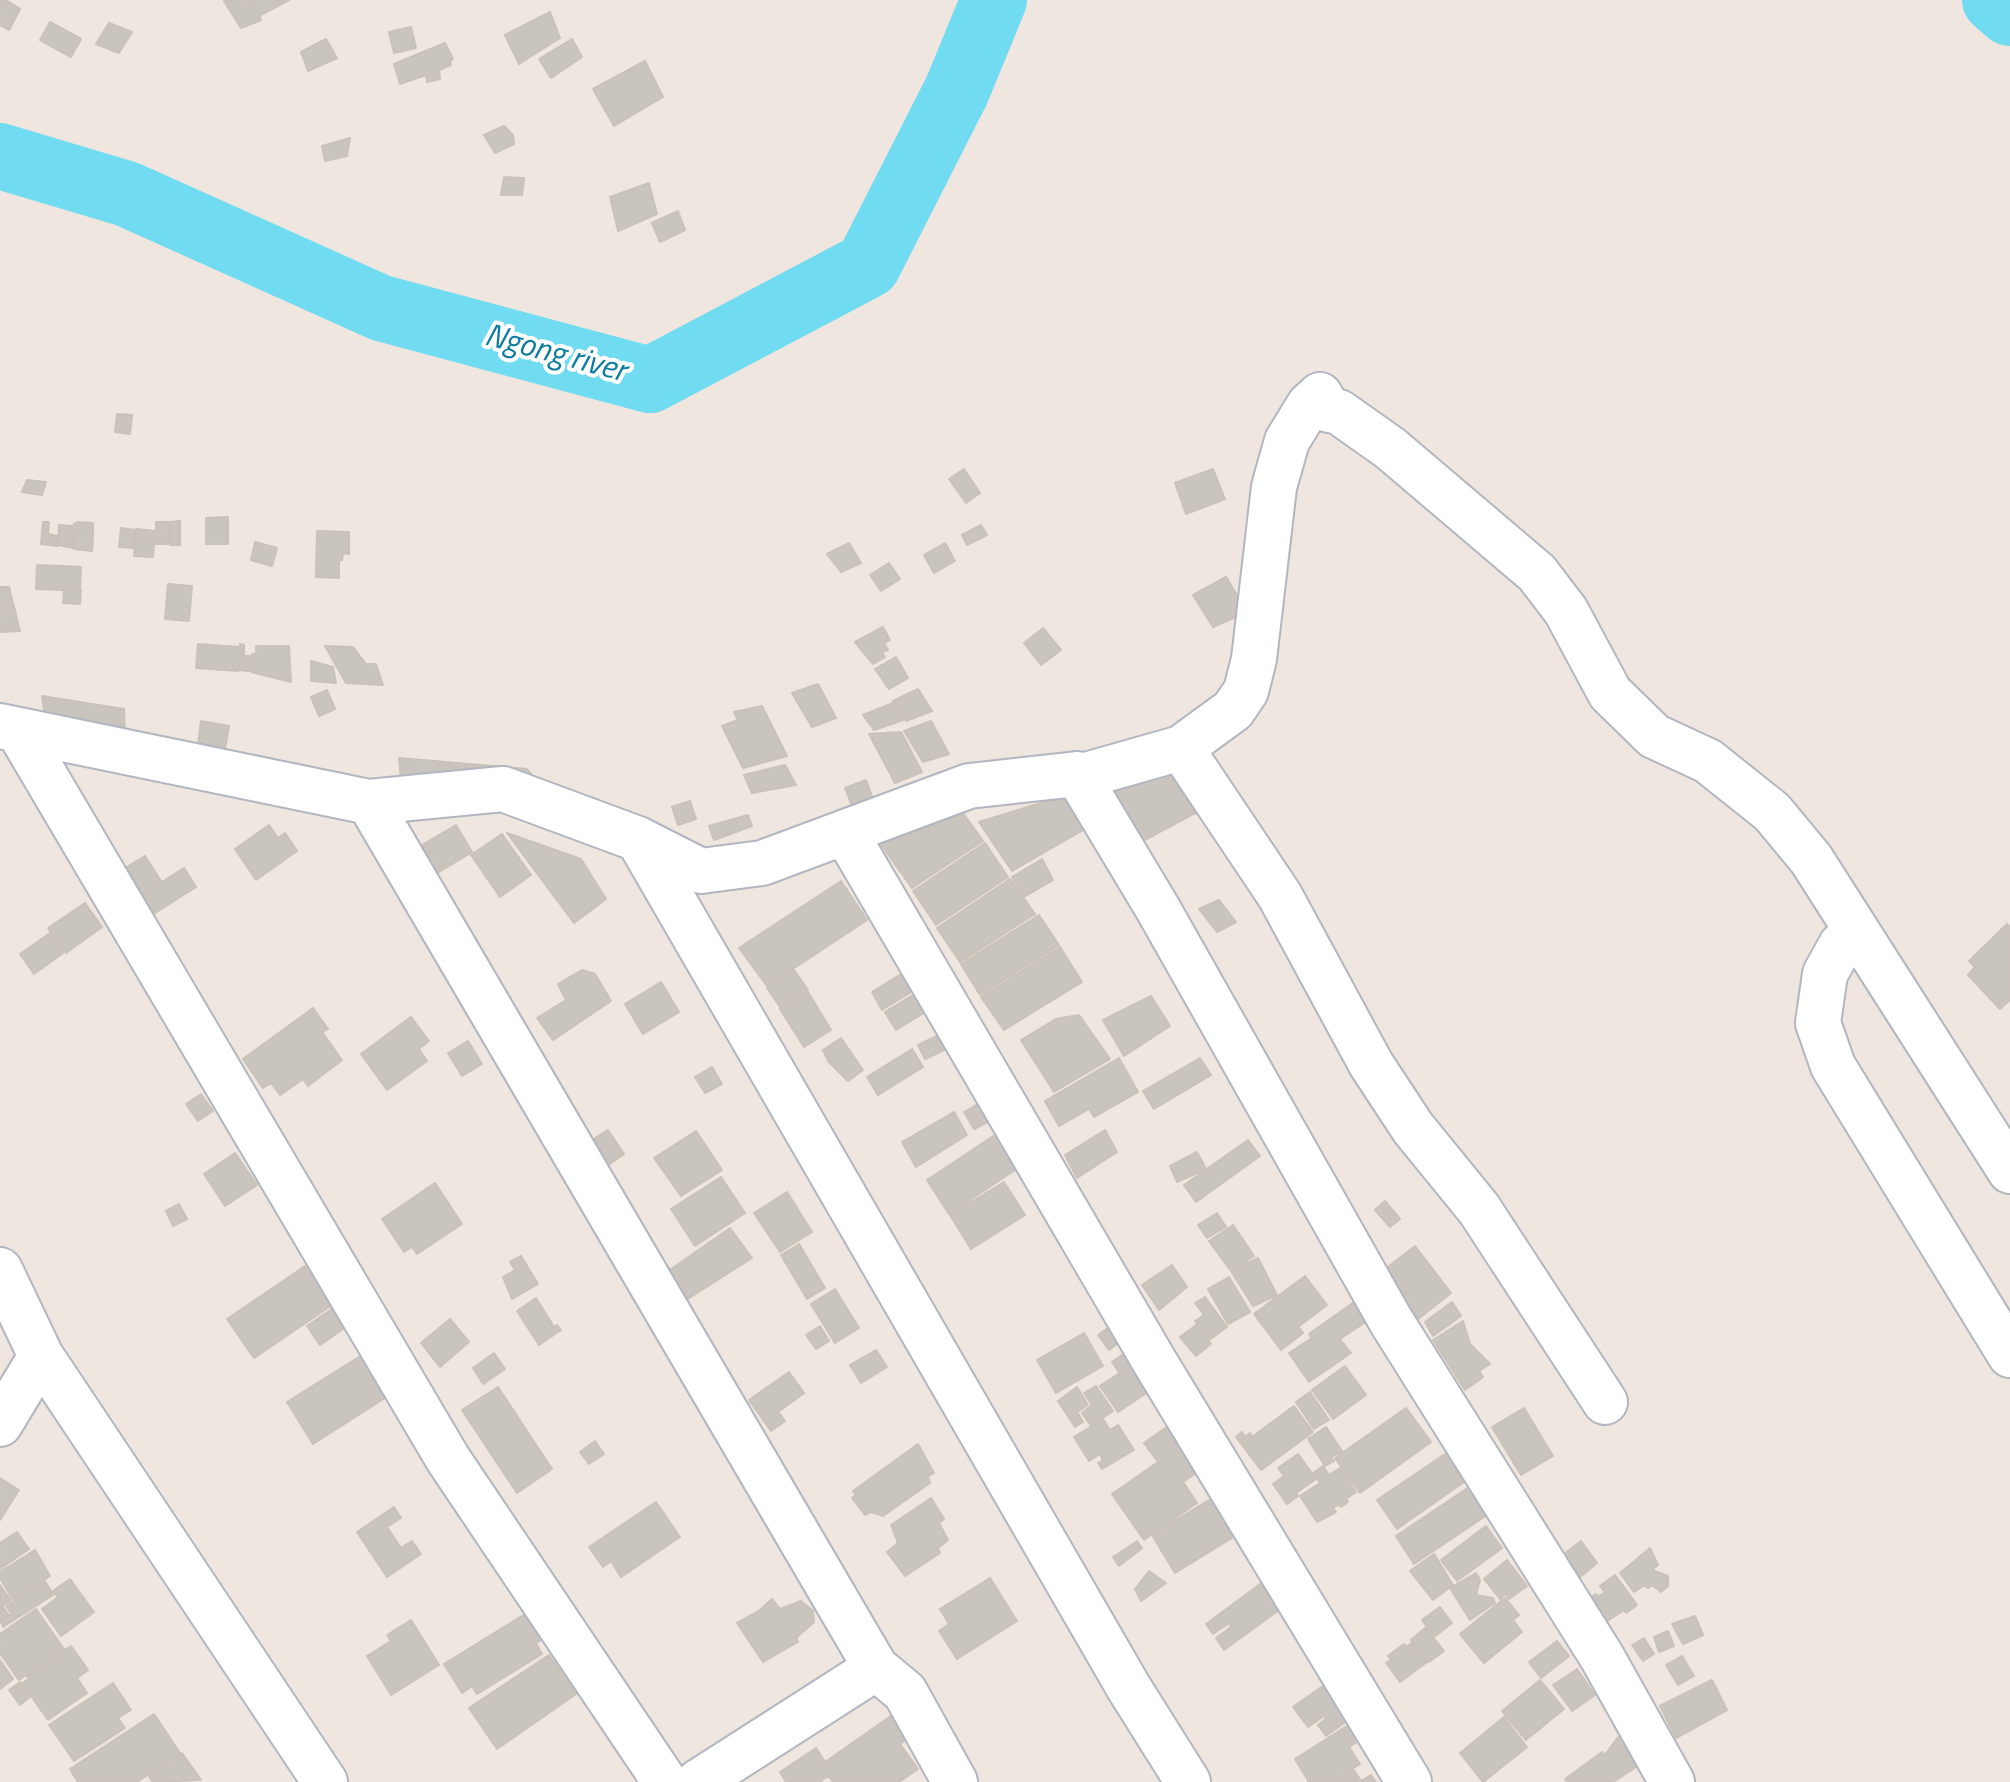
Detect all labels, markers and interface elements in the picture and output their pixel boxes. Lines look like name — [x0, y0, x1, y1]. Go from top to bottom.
water label: Ngong river — [480, 318, 630, 392]

